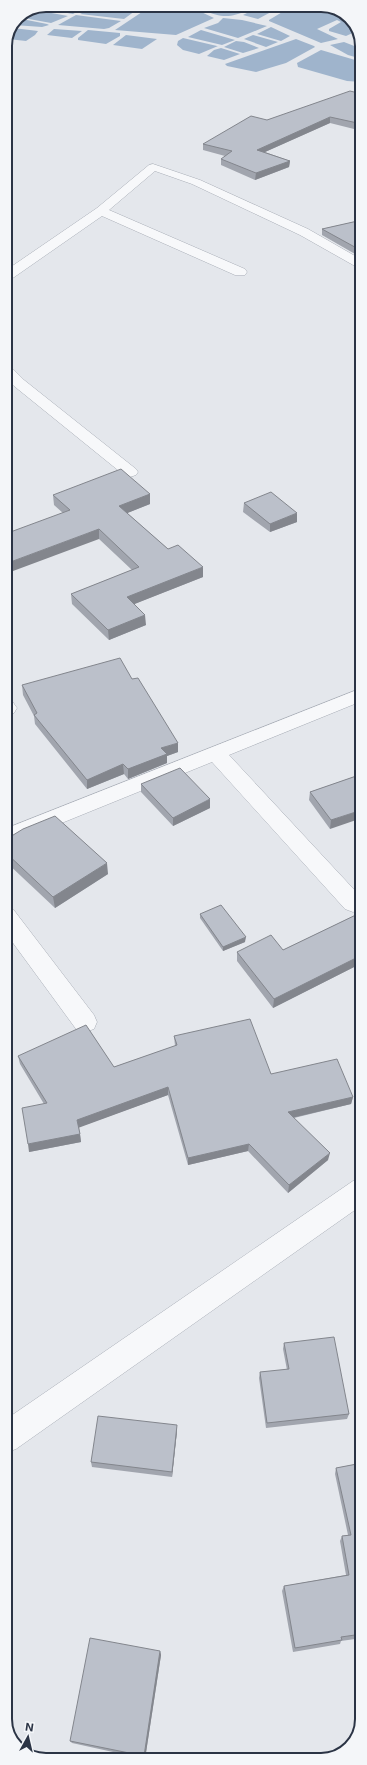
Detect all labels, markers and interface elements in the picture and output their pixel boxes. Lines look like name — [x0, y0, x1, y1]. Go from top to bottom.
north arrow — [8, 1717, 48, 1757]
text: N — [24, 1720, 35, 1735]

